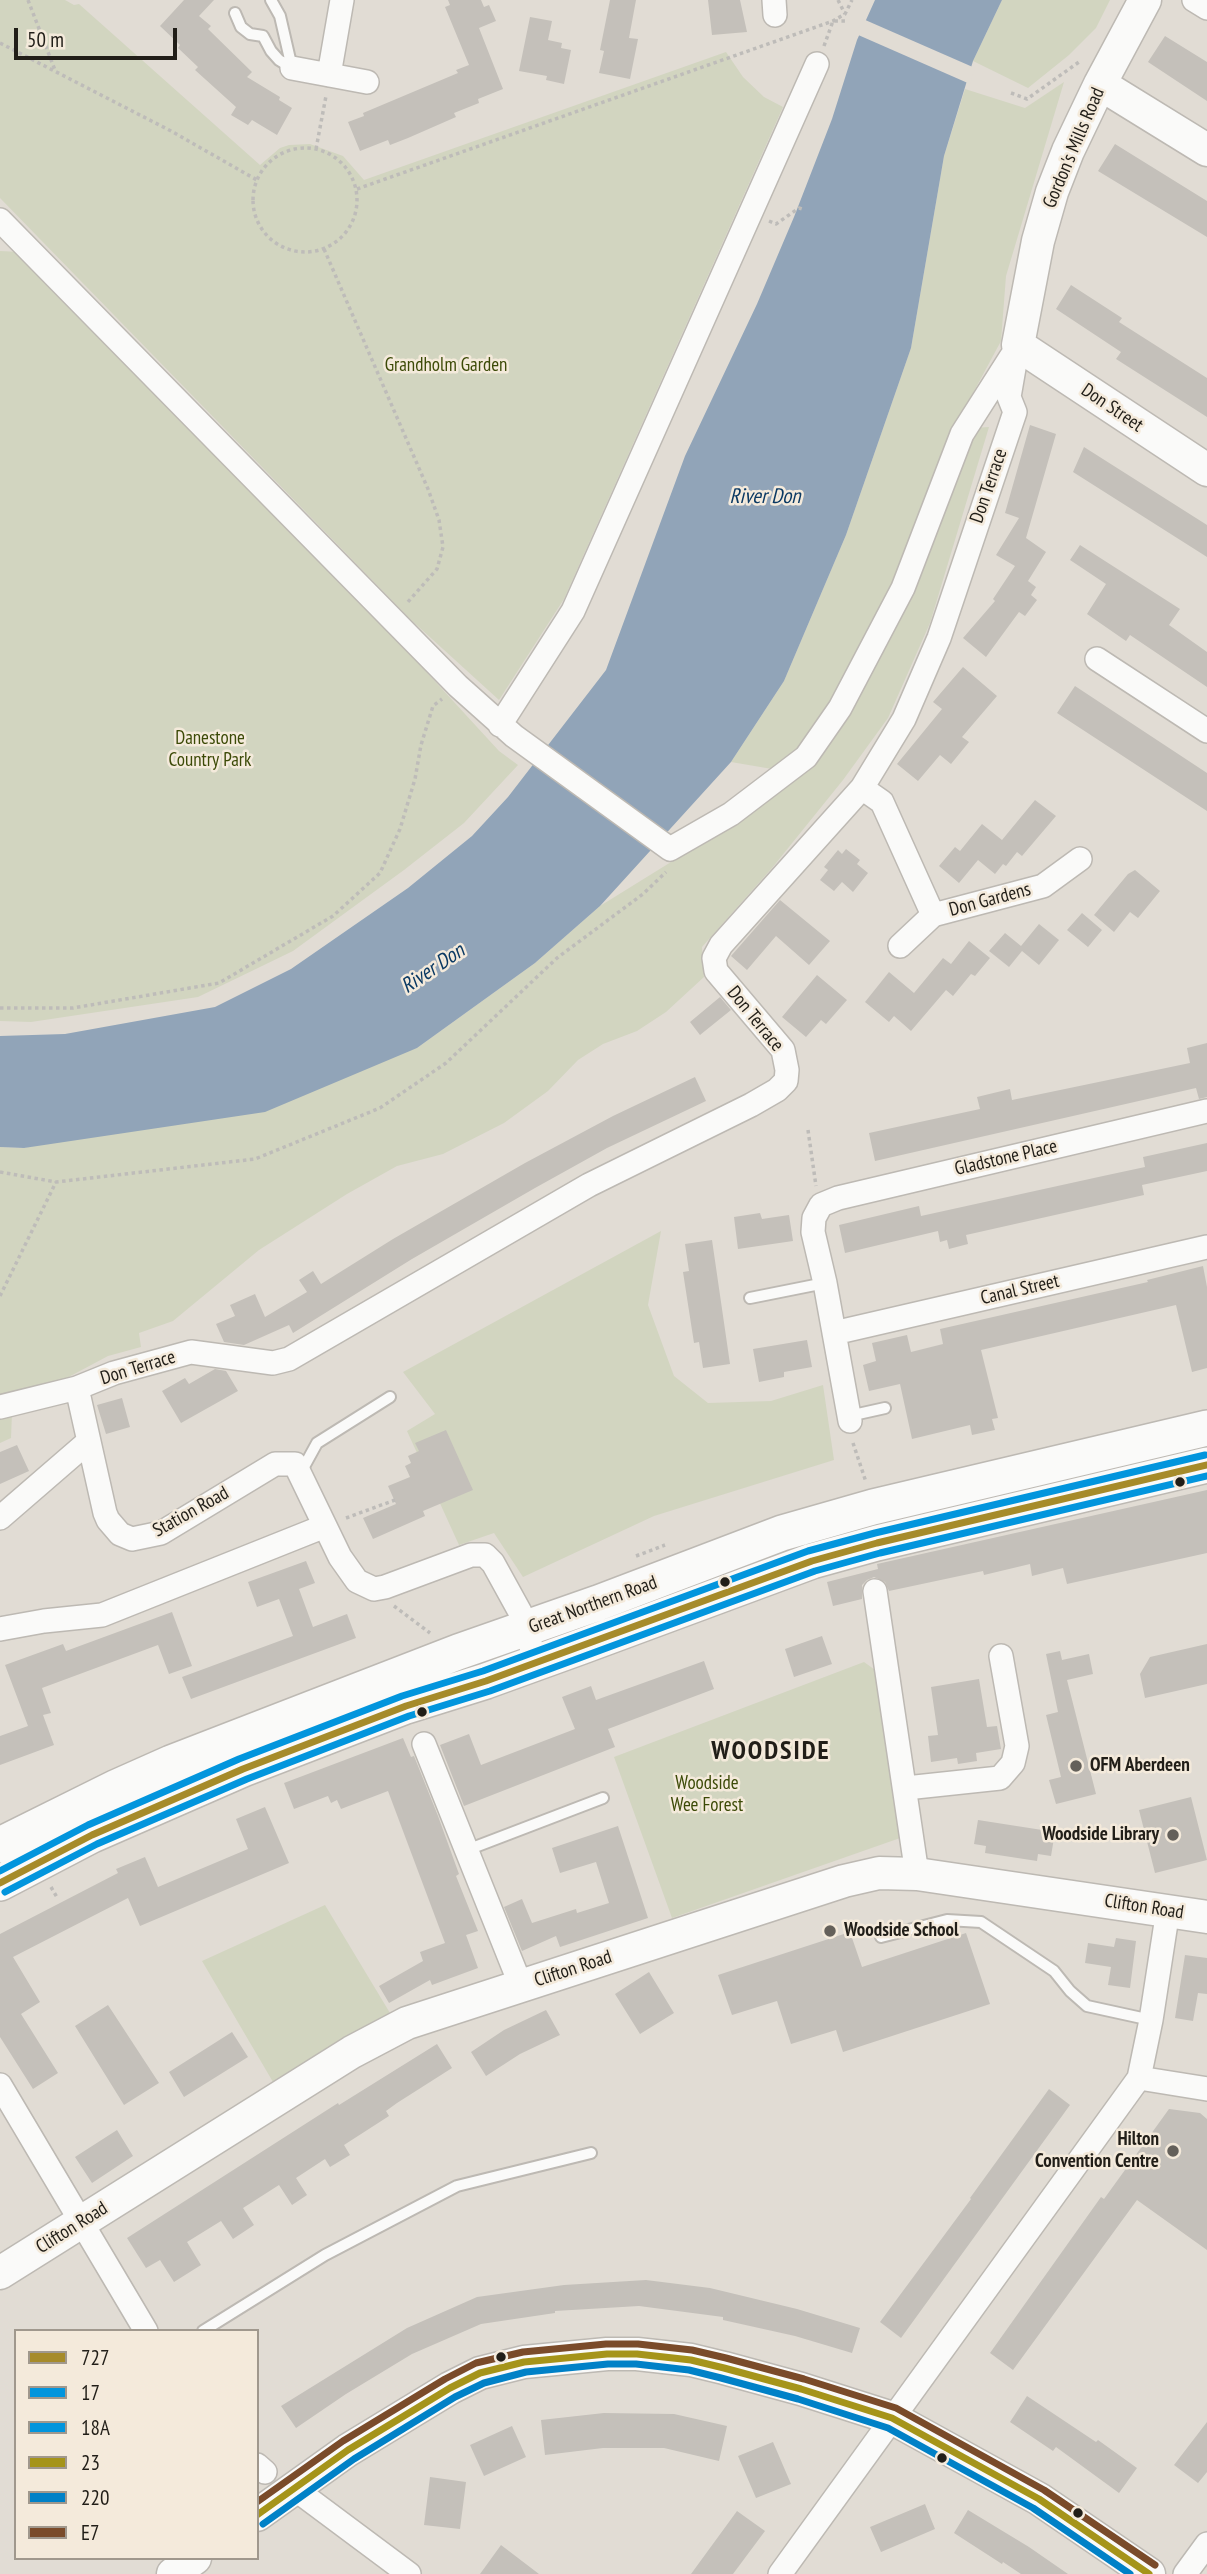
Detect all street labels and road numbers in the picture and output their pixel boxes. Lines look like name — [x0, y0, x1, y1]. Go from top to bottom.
street label: Gordon's Mills Road — [1038, 84, 1110, 212]
street label: Don Street — [1077, 379, 1147, 437]
street label: Don Terrace — [966, 446, 1012, 526]
street label: Don Gardens — [947, 878, 1033, 922]
street label: Don Terrace — [722, 982, 788, 1056]
street label: Gladstone Place — [953, 1135, 1059, 1181]
street label: Canal Street — [979, 1270, 1061, 1310]
street label: Don Terrace — [98, 1346, 178, 1390]
street label: Station Road — [149, 1482, 233, 1542]
street label: Great Northern Road — [526, 1571, 660, 1639]
street label: Clifton Road — [1103, 1889, 1185, 1925]
street label: Clifton Road — [531, 1946, 615, 1992]
street label: Clifton Road — [32, 2197, 112, 2259]

